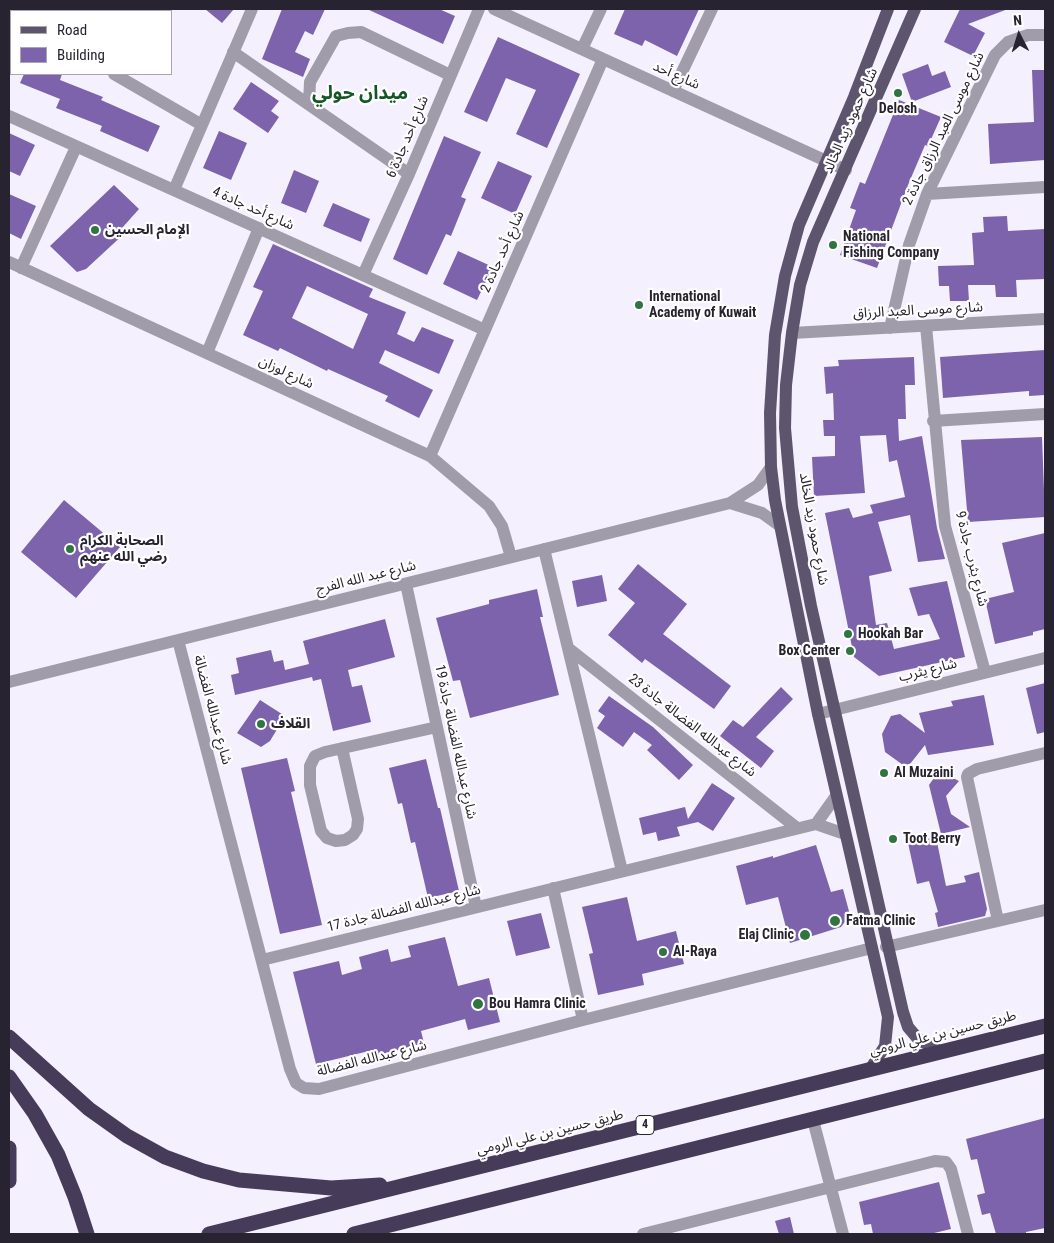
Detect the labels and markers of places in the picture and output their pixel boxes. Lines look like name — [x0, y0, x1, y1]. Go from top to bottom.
marker: Delosh — [892, 87, 904, 99]
place label: Delosh — [879, 101, 917, 117]
place label: الإمام الحسين — [105, 222, 190, 238]
marker: الإمام الحسين — [89, 224, 101, 236]
place label: National Fishing Company — [843, 229, 939, 262]
marker: National Fishing Company — [827, 239, 839, 251]
place label: International Academy of Kuwait — [649, 289, 756, 322]
marker: International Academy of Kuwait — [633, 299, 645, 311]
place label: الصحابة الكرام رضي الله عنهم — [80, 533, 168, 566]
marker: الصحابة الكرام رضي الله عنهم — [64, 543, 76, 555]
place label: Hookah Bar — [858, 626, 923, 642]
marker: Hookah Bar — [842, 628, 854, 640]
place label: Box Center — [779, 643, 840, 659]
marker: Box Center — [844, 645, 856, 657]
place label: القلاف — [271, 716, 310, 732]
marker: القلاف — [255, 718, 267, 730]
place label: Al Muzaini — [894, 765, 953, 781]
marker: Al Muzaini — [878, 767, 890, 779]
place label: Toot Berry — [903, 831, 961, 847]
marker: Toot Berry — [887, 833, 899, 845]
place label: Fatma Clinic — [846, 913, 915, 929]
marker: Fatma Clinic — [828, 914, 842, 928]
place label: Elaj Clinic — [738, 927, 794, 943]
marker: Elaj Clinic — [798, 928, 812, 942]
place label: Al-Raya — [673, 944, 717, 960]
marker: Al-Raya — [657, 946, 669, 958]
place label: Bou Hamra Clinic — [489, 996, 586, 1012]
marker: Bou Hamra Clinic — [471, 997, 485, 1011]

